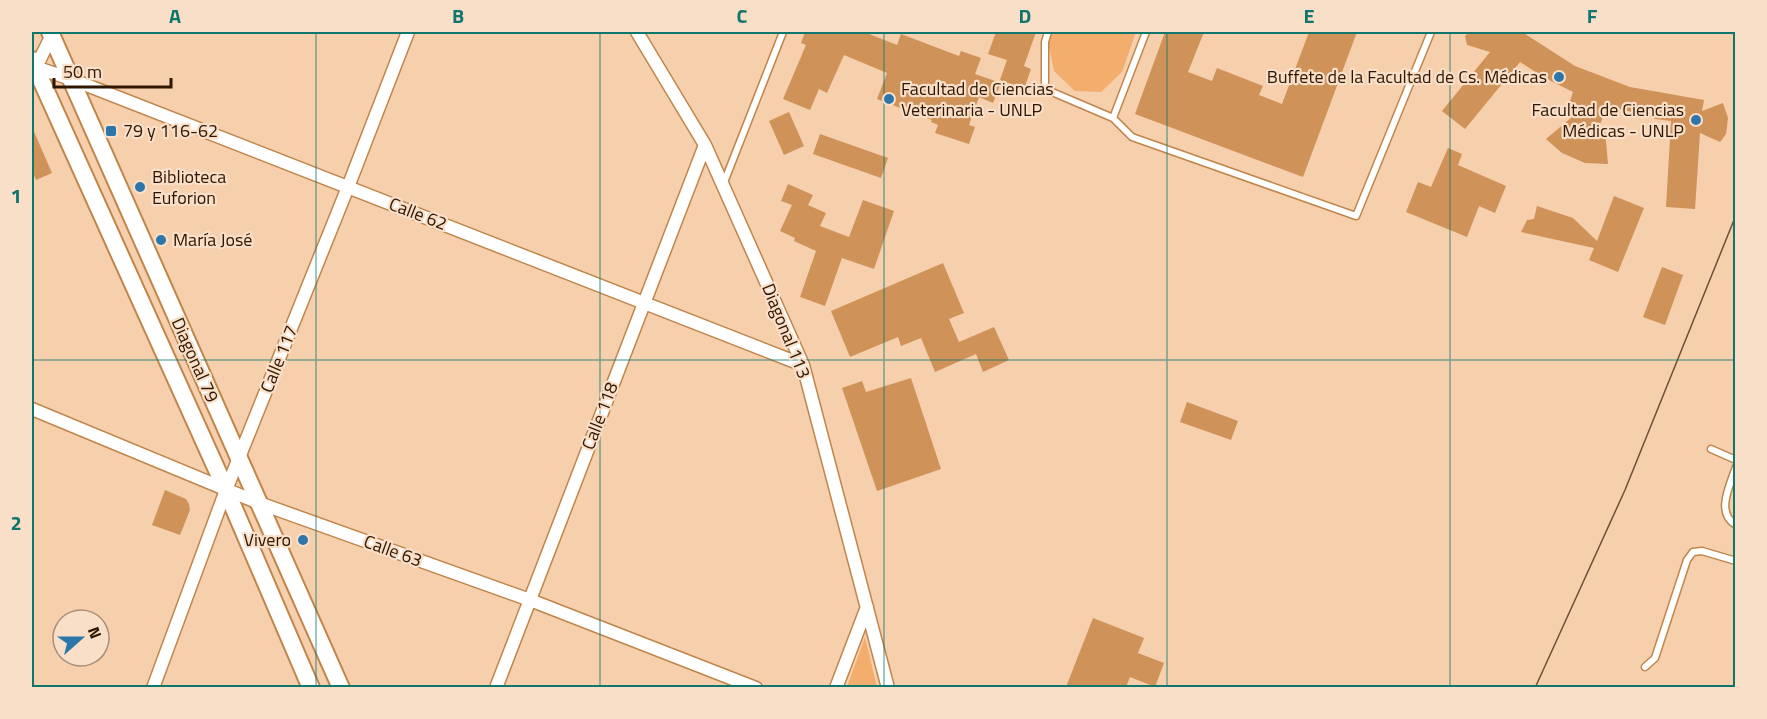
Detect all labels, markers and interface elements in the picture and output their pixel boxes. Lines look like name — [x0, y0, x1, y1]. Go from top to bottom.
text: A — [169, 0, 181, 31]
text: B — [452, 0, 464, 31]
text: C — [737, 0, 748, 31]
text: D — [1019, 0, 1031, 31]
text: E — [1303, 0, 1315, 31]
text: F — [1587, 0, 1598, 31]
scale bar — [54, 51, 171, 89]
text: 50 m — [63, 58, 102, 85]
place label: Buffete de la Facultad de Cs. Médicas — [1267, 63, 1547, 90]
marker: Buffete de la Facultad de Cs. Médicas — [1552, 70, 1566, 84]
place label: Facultad de Ciencias Veterinaria - UNLP — [901, 75, 1054, 123]
marker: Facultad de Ciencias Veterinaria - UNLP — [882, 92, 896, 106]
place label: Facultad de Ciencias Médicas - UNLP — [1531, 96, 1684, 144]
marker: Facultad de Ciencias Médicas - UNLP — [1689, 113, 1703, 127]
place label: 79 y 116-62 — [123, 117, 218, 144]
marker: 79 y 116-62 — [104, 124, 118, 138]
place label: Biblioteca Euforion — [152, 163, 226, 211]
text: 1 — [10, 180, 22, 211]
marker: Biblioteca Euforion — [133, 180, 147, 194]
street label: Calle 62 — [385, 190, 451, 237]
place label: María José — [173, 226, 252, 253]
marker: María José — [154, 233, 168, 247]
street label: Diagonal 113 — [755, 279, 818, 382]
street label: Diagonal 79 — [165, 313, 226, 407]
street label: Calle 117 — [253, 321, 304, 397]
street label: Calle 118 — [574, 378, 625, 454]
text: 2 — [10, 507, 22, 538]
place label: Vivero — [243, 526, 291, 553]
street label: Calle 63 — [360, 528, 426, 574]
marker: Vivero — [296, 533, 310, 547]
north arrow — [51, 608, 111, 668]
text: N — [82, 623, 108, 642]

